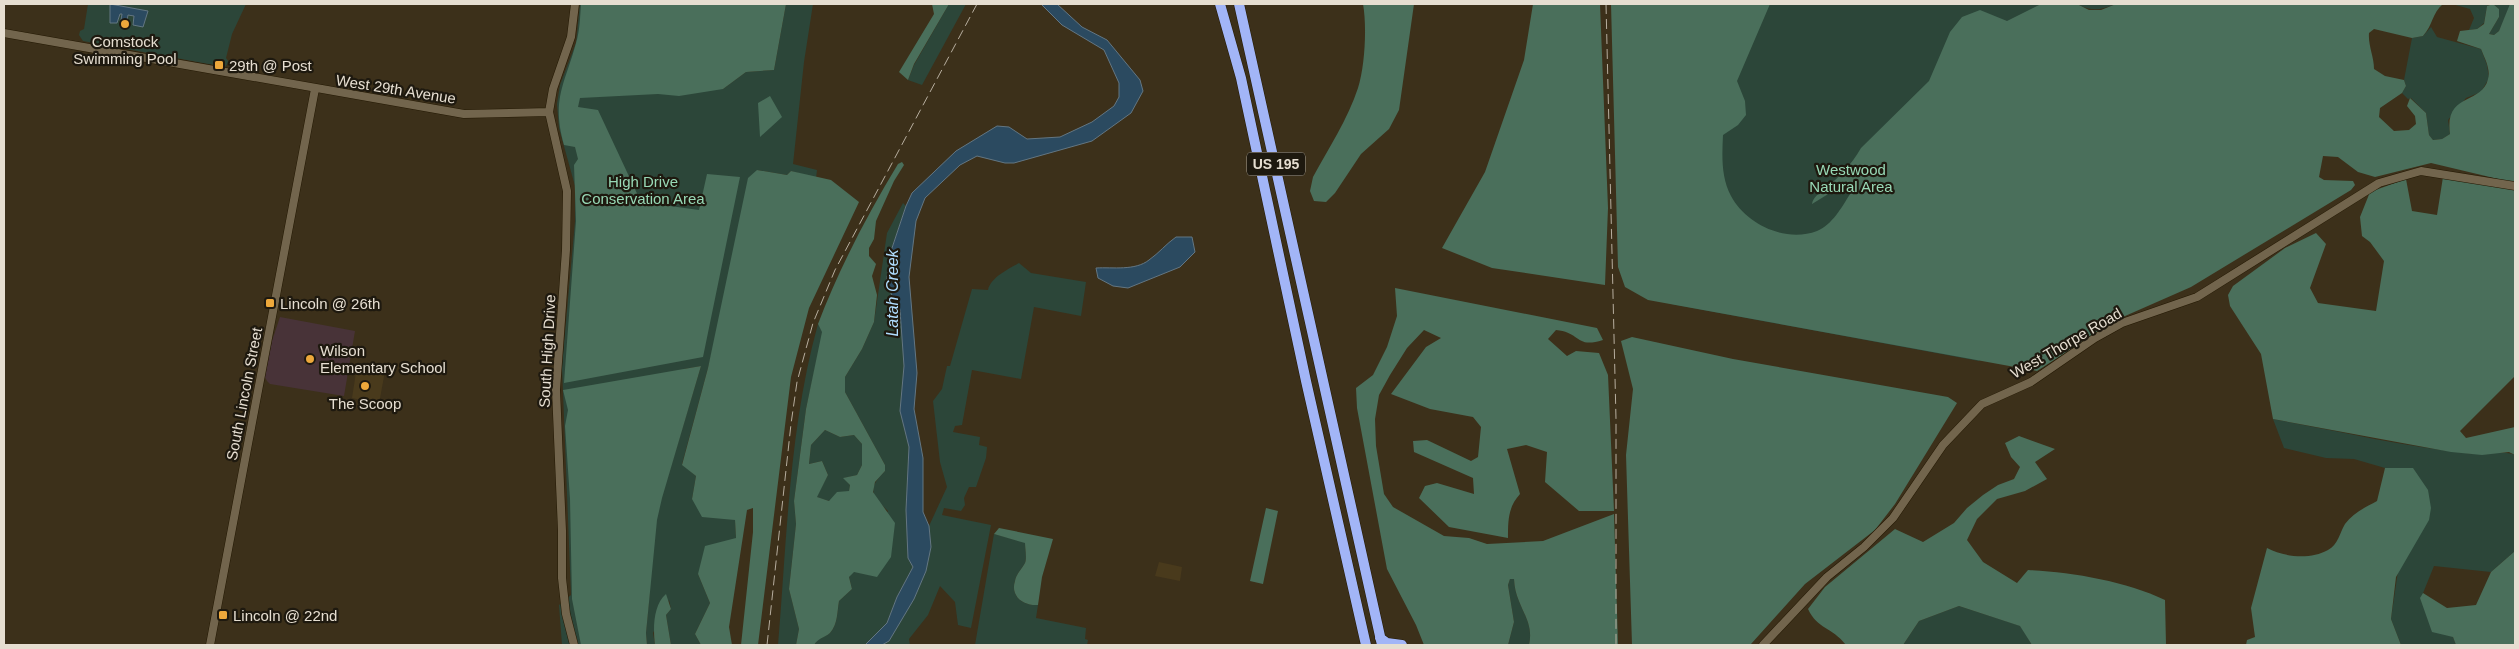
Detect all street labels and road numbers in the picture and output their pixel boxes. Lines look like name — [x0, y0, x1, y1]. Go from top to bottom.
street label: West 29th Avenue — [335, 71, 457, 107]
road number: US 195 — [1247, 152, 1305, 175]
street label: South High Drive — [536, 294, 558, 408]
street label: West Thorpe Road — [2007, 304, 2125, 382]
street label: South Lincoln Street — [223, 325, 265, 462]

